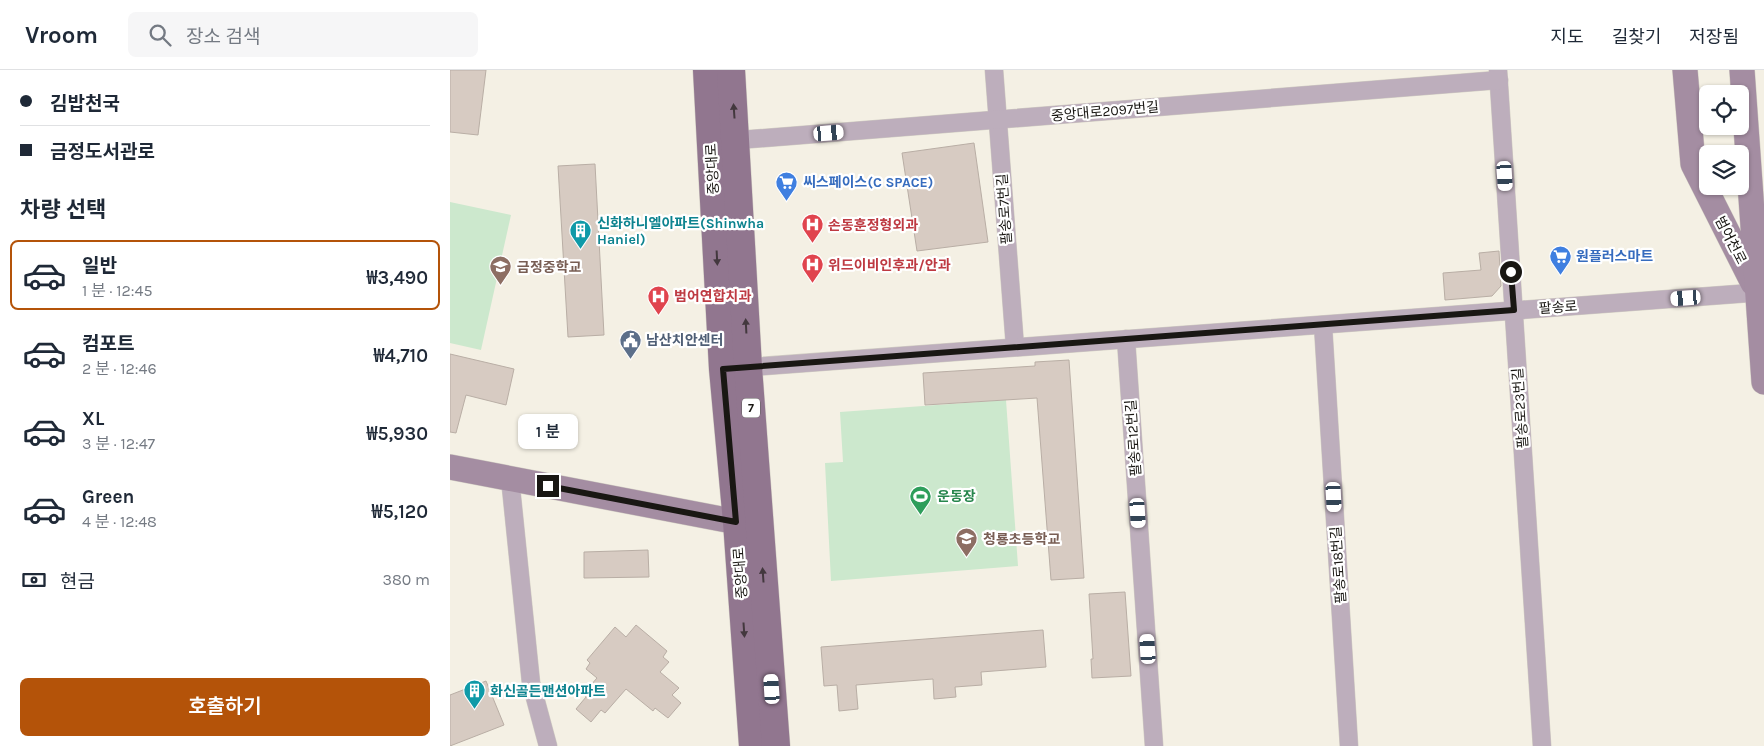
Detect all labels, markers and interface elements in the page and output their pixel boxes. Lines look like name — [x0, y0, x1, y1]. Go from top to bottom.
search box — [128, 12, 478, 57]
text: Vroom — [25, 21, 98, 49]
icon: search — [146, 21, 174, 49]
text: 장소 검색 — [186, 26, 261, 48]
text: 지도 — [1551, 26, 1584, 48]
text: 길찾기 — [1612, 26, 1661, 48]
text: 저장됨 — [1689, 26, 1739, 48]
map controls — [1699, 85, 1749, 195]
button: locate — [1699, 85, 1749, 135]
text: 김밥천국 — [50, 93, 120, 115]
street label: 중앙대로2097번길 — [1050, 98, 1160, 125]
one-way arrow — [729, 103, 737, 119]
car — [813, 124, 844, 142]
text: 금정도서관로 — [50, 141, 155, 163]
street label: 중앙대로 — [703, 143, 722, 195]
button: layers — [1699, 145, 1749, 195]
car — [1496, 161, 1513, 191]
supermarket icon: 씨스페이스(C SPACE) — [775, 170, 799, 201]
street label: 팔송로7번길 — [994, 173, 1015, 245]
place label: 씨스페이스(C SPACE) — [803, 174, 933, 191]
text: 차량 선택 — [20, 197, 107, 223]
hospital icon: 손동훈정형외과 — [800, 213, 824, 244]
street label: 범어천로 — [1711, 213, 1750, 267]
place label: 신화하니엘아파트(Shinwha Haniel) — [597, 215, 764, 248]
place label: 손동훈정형외과 — [828, 217, 918, 234]
building icon: 신화하니엘아파트(Shinwha Haniel) — [569, 219, 593, 250]
supermarket icon: 원플러스마트 — [1548, 244, 1572, 275]
place label: 원플러스마트 — [1576, 248, 1653, 265]
one-way arrow — [714, 251, 722, 267]
icon: car — [22, 253, 67, 298]
hospital icon: 위드이비인후과/안과 — [800, 253, 824, 284]
text: 일반 — [82, 255, 117, 277]
school or university icon: 금정중학교 — [489, 255, 513, 286]
place label: 위드이비인후과/안과 — [828, 257, 951, 274]
place label: 금정중학교 — [517, 259, 582, 276]
route start — [1500, 261, 1522, 283]
text: ₩3,490 — [366, 267, 428, 289]
text: 1 분 · 12:45 — [82, 281, 152, 300]
hospital icon: 범어연합치과 — [646, 284, 670, 315]
place label: 범어연합치과 — [674, 288, 751, 305]
car — [1670, 289, 1701, 307]
street label: 팔송로 — [1538, 298, 1578, 317]
one-way arrow — [742, 318, 750, 334]
public building icon: 남산치안센터 — [618, 328, 642, 359]
icon: car — [22, 331, 67, 376]
place label: 남산치안센터 — [646, 332, 723, 349]
text: 컴포트 — [82, 333, 134, 355]
text: ₩4,710 — [374, 345, 428, 367]
text: 2 분 · 12:46 — [82, 359, 157, 378]
street label: 팔송로23번길 — [1509, 367, 1532, 449]
road number: 7 — [742, 398, 760, 418]
street label: 팔송로12번길 — [1122, 399, 1145, 477]
text: XL — [82, 408, 104, 430]
icon: car — [22, 409, 67, 454]
callout: 1 분 — [518, 414, 578, 448]
text: 1 분 — [536, 422, 560, 441]
text: ₩5,930 — [367, 423, 428, 445]
text: 3 분 · 12:47 — [82, 434, 155, 453]
route end — [537, 475, 559, 497]
car — [1325, 482, 1342, 512]
sports icon: 운동장 — [909, 484, 933, 515]
text: Green — [82, 486, 134, 508]
icon: car — [22, 487, 67, 532]
place label: 운동장 — [937, 488, 976, 505]
car — [1129, 498, 1146, 528]
text: ₩5,120 — [372, 501, 428, 523]
text: 4 분 · 12:48 — [82, 512, 157, 531]
street label: 팔송로18번길 — [1327, 526, 1350, 604]
school or university icon: 청룡초등학교 — [955, 527, 979, 558]
place label: 청룡초등학교 — [983, 531, 1060, 548]
street label: 중앙대로 — [730, 547, 751, 599]
icon: cash — [20, 566, 48, 594]
one-way arrow — [759, 567, 767, 583]
text: 380 m — [382, 570, 430, 589]
text: 현금 — [60, 571, 95, 593]
one-way arrow — [741, 622, 749, 638]
car — [1139, 634, 1156, 664]
car — [763, 674, 780, 704]
button: 호출하기 — [20, 678, 430, 736]
building icon: 화신골든맨션아파트 — [462, 679, 486, 710]
place label: 화신골든맨션아파트 — [490, 683, 606, 700]

